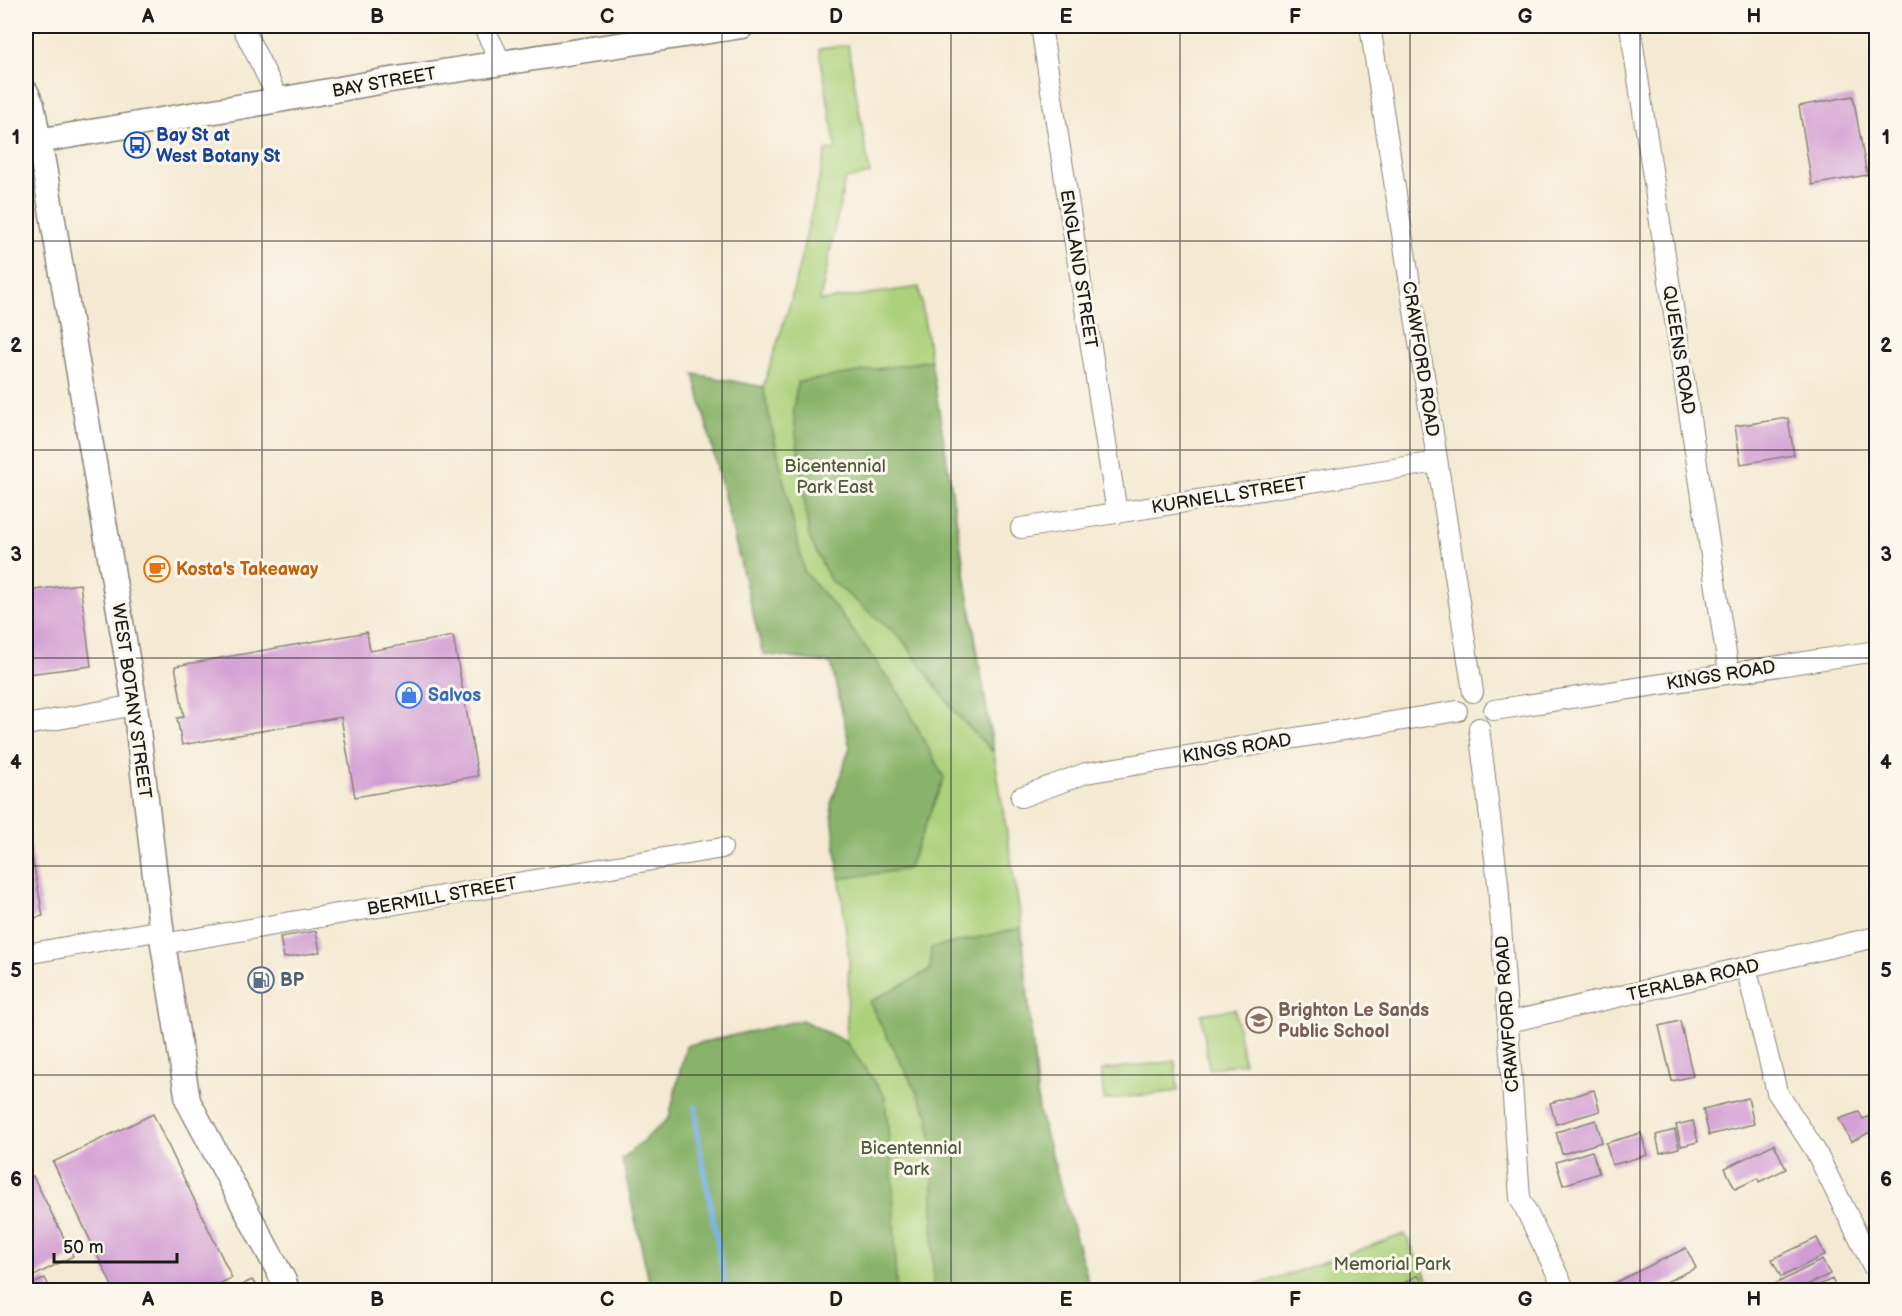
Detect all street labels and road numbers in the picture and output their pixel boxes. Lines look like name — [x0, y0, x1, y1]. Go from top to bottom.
street label: BAY STREET — [330, 63, 438, 102]
street label: ENGLAND STREET — [1056, 188, 1101, 350]
street label: CRAWFORD ROAD — [1398, 280, 1443, 438]
street label: QUEENS ROAD — [1658, 284, 1699, 416]
street label: KURNELL STREET — [1150, 473, 1308, 518]
street label: WEST BOTANY STREET — [107, 602, 156, 800]
street label: KINGS ROAD — [1665, 657, 1777, 694]
street label: KINGS ROAD — [1181, 730, 1293, 767]
street label: BERMILL STREET — [365, 873, 519, 920]
street label: CRAWFORD ROAD — [1492, 935, 1523, 1093]
street label: TERALBA ROAD — [1625, 955, 1761, 1006]

